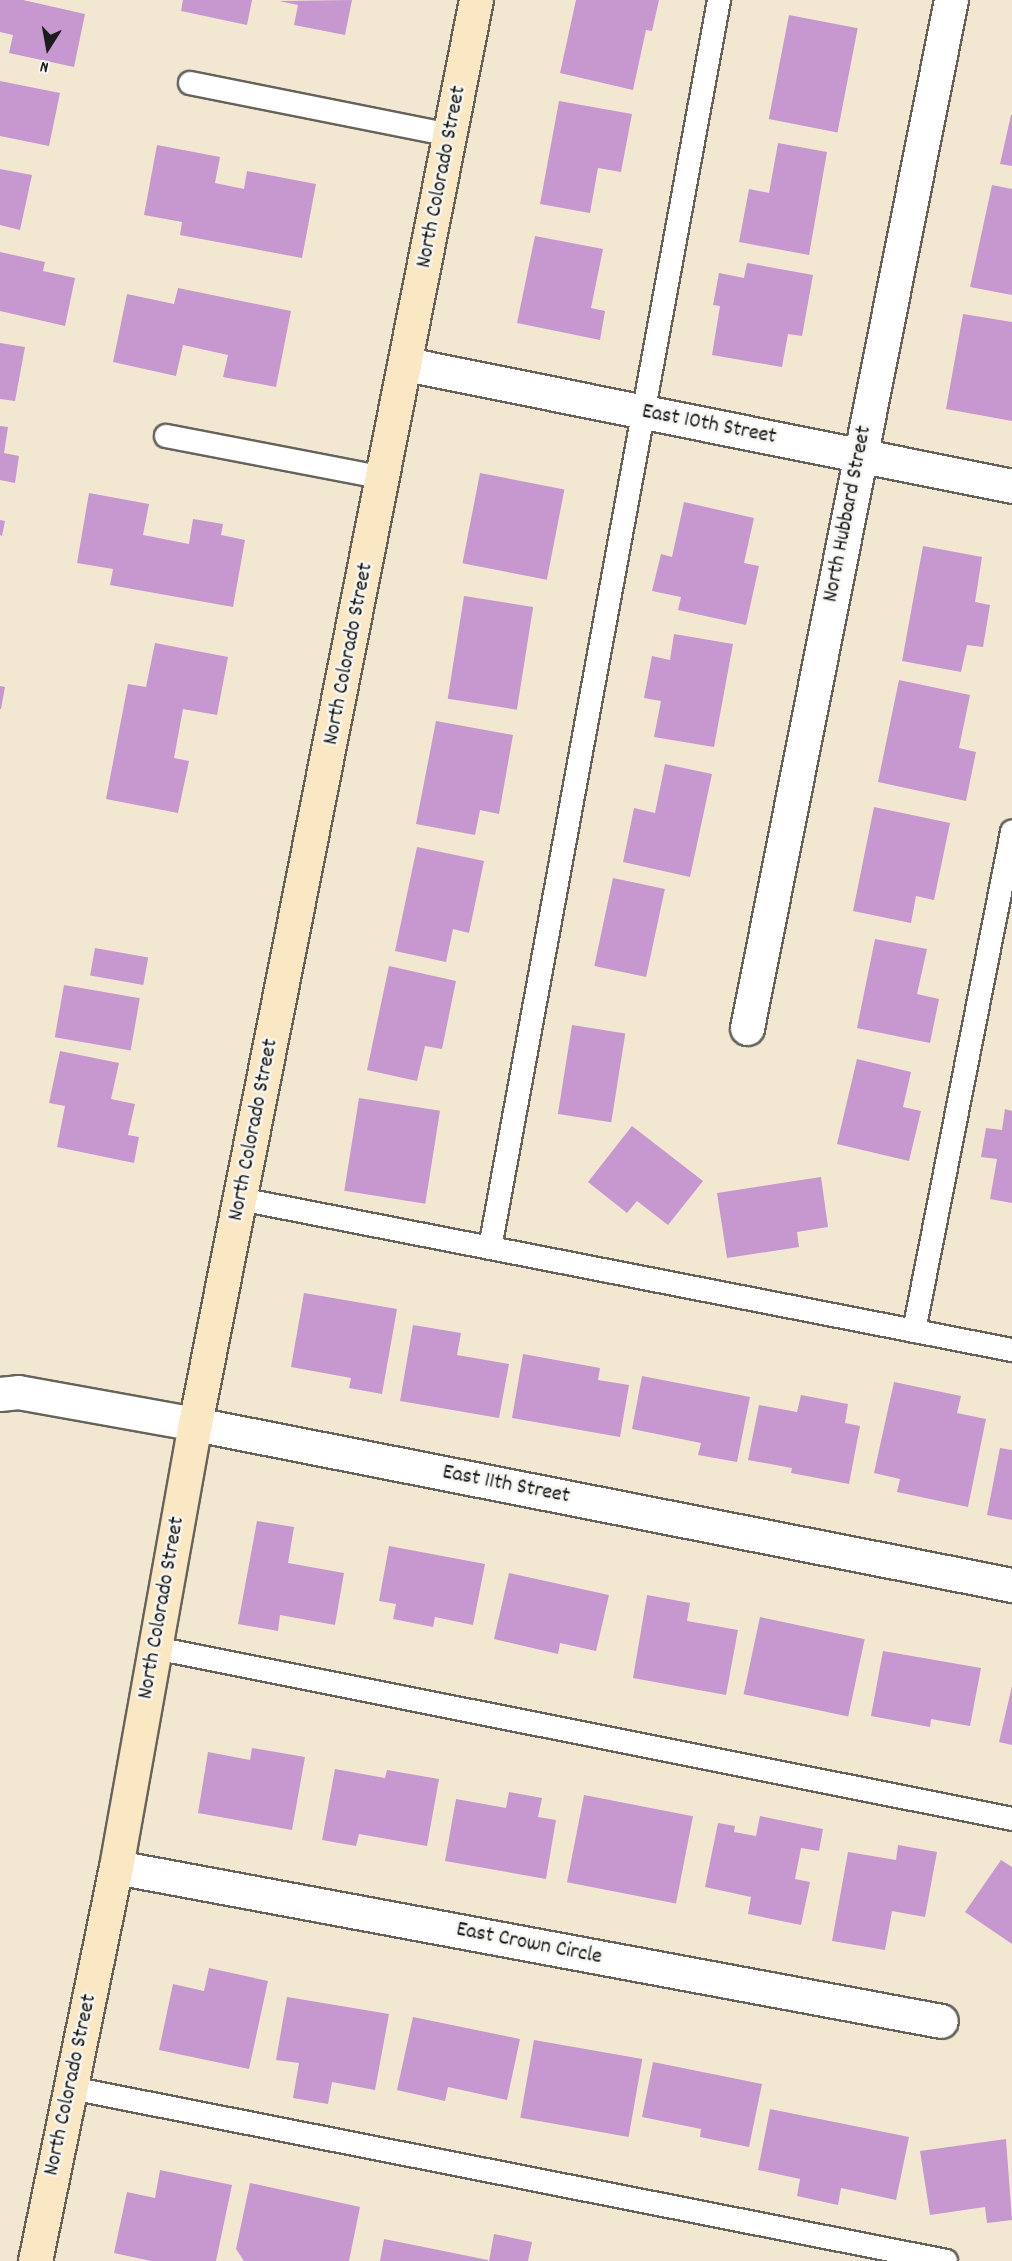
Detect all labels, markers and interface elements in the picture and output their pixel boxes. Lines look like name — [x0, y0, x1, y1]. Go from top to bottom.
north arrow — [18, 18, 78, 78]
text: N — [38, 54, 51, 78]
street label: North Colorado Street — [411, 84, 473, 270]
street label: East 10th Street — [640, 399, 778, 451]
street label: North Hubbard Street — [818, 424, 878, 604]
street label: North Colorado Street — [318, 561, 380, 747]
street label: North Colorado Street — [223, 1037, 285, 1223]
street label: East 11th Street — [440, 1460, 572, 1510]
street label: North Colorado Street — [133, 1515, 191, 1701]
street label: East Crown Circle — [454, 1917, 604, 1971]
street label: North Colorado Street — [39, 1992, 103, 2178]

